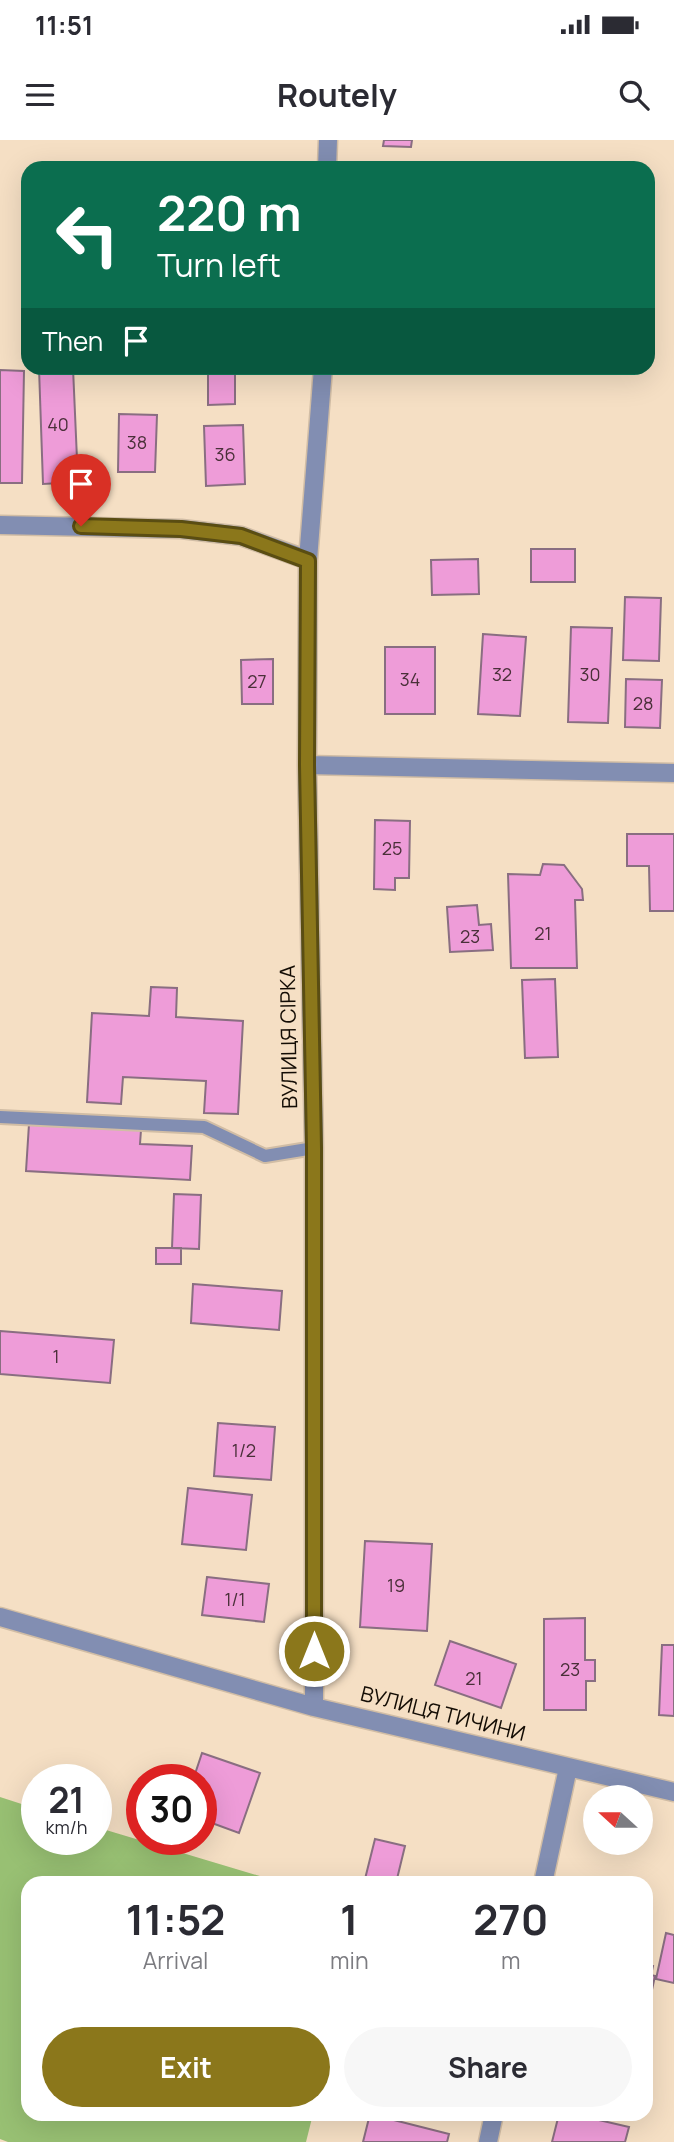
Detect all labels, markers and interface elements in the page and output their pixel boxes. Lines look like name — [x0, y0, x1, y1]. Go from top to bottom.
text: 11:51 — [35, 7, 93, 43]
text: Routely — [277, 73, 397, 117]
icon: menu — [21, 76, 59, 114]
icon: search — [615, 76, 653, 114]
text: 220 m — [157, 179, 301, 246]
icon: left — [42, 189, 133, 280]
text: Turn left — [157, 243, 281, 287]
icon: arrive — [117, 322, 155, 360]
text: Then — [42, 323, 103, 359]
house number: 40 — [47, 412, 69, 436]
house number: 38 — [127, 430, 147, 454]
house number: 36 — [214, 442, 236, 466]
pin — [51, 454, 111, 526]
icon: arrive — [62, 465, 100, 503]
house number: 32 — [492, 662, 512, 686]
house number: 30 — [580, 662, 600, 686]
house number: 34 — [400, 667, 420, 691]
house number: 27 — [247, 669, 267, 693]
house number: 28 — [633, 691, 653, 715]
house number: 25 — [382, 836, 402, 860]
house number: 21 — [534, 921, 552, 945]
house number: 23 — [460, 924, 480, 948]
street label: ВУЛИЦЯ СІРКА — [273, 965, 303, 1109]
house number: 1 — [52, 1344, 60, 1368]
house number: 1/2 — [232, 1438, 256, 1462]
house number: 19 — [387, 1573, 405, 1597]
house number: 1/1 — [224, 1587, 246, 1611]
position arrow — [277, 1614, 351, 1688]
house number: 23 — [560, 1657, 580, 1681]
house number: 21 — [465, 1666, 483, 1690]
street label: ВУЛИЦЯ ТИЧИНИ — [358, 1679, 529, 1747]
speed limit sign: 30 — [126, 1764, 217, 1855]
text: 21 — [48, 1776, 85, 1824]
north arrow — [583, 1785, 653, 1855]
map controls — [583, 1785, 653, 1855]
text: km/h — [46, 1815, 87, 1839]
text: 11:52 — [126, 1890, 225, 1948]
text: 1 — [340, 1890, 359, 1948]
text: 270 — [473, 1890, 548, 1948]
text: Arrival — [143, 1944, 208, 1976]
text: min — [330, 1944, 369, 1976]
text: m — [501, 1944, 521, 1976]
button: Exit — [42, 2027, 330, 2107]
button: Share — [344, 2027, 632, 2107]

